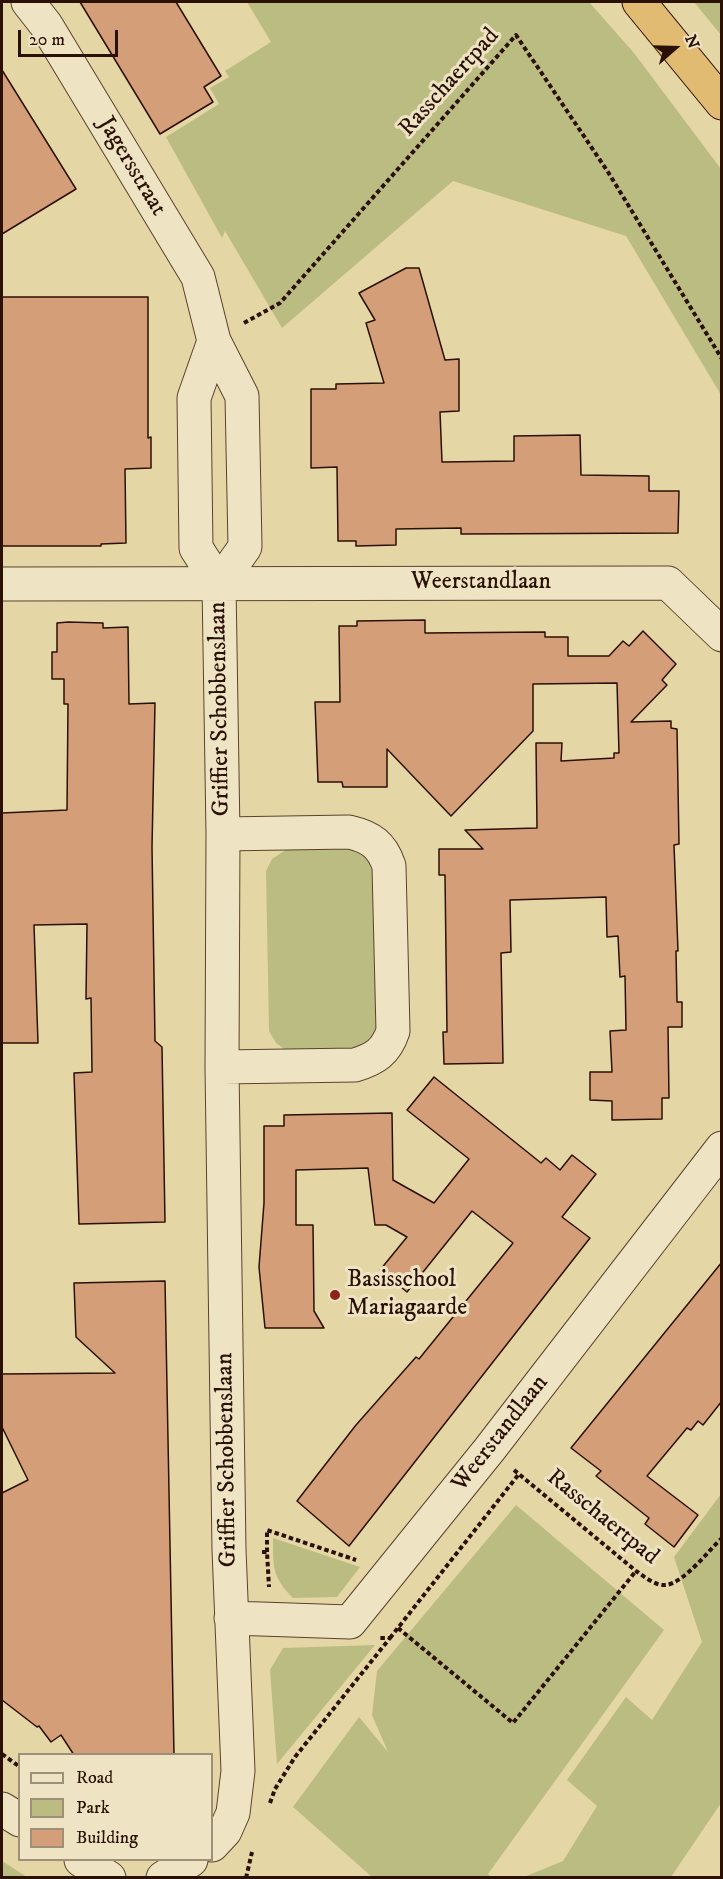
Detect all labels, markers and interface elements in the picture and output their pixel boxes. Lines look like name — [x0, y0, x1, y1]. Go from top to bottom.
scale bar — [21, 18, 122, 56]
north arrow — [645, 18, 705, 78]
street label: Rasschaertpad — [394, 23, 506, 143]
text: 20 m — [29, 29, 65, 51]
text: N — [680, 32, 704, 51]
street label: Jagersstraat — [90, 112, 172, 222]
street label: Weerstandlaan — [411, 569, 551, 597]
street label: Griffier Schobbenslaan — [205, 601, 237, 817]
place label: Basisschool Mariagaarde — [347, 1267, 467, 1323]
marker: Basisschool Mariagaarde — [328, 1288, 342, 1302]
street label: Griffier Schobbenslaan — [212, 1352, 244, 1568]
street label: Weerstandlaan — [447, 1370, 555, 1498]
street label: Rasschaertpad — [540, 1464, 664, 1572]
legend — [18, 1753, 213, 1861]
text: Road — [76, 1767, 113, 1789]
text: Park — [76, 1797, 110, 1819]
text: Building — [76, 1827, 138, 1849]

